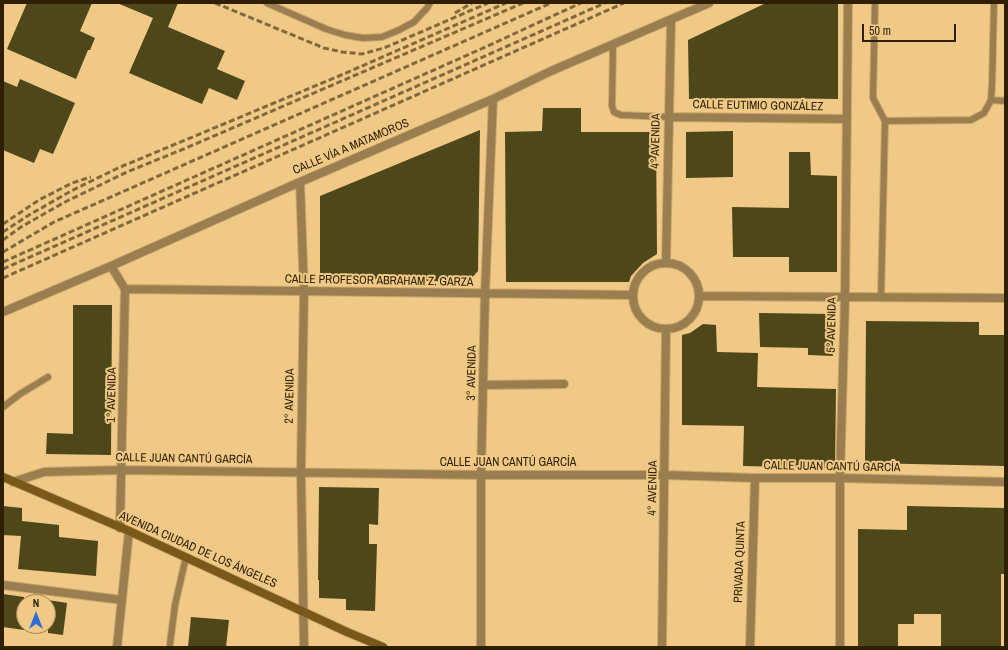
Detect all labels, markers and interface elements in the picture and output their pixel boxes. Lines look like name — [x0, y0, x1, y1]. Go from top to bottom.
scale bar — [864, 16, 958, 42]
text: 50 m — [869, 23, 891, 39]
street label: CALLE EUTIMIO GONZÁLEZ — [693, 98, 823, 114]
street label: 4° AVENIDA — [648, 113, 664, 169]
street label: CALLE VÍA A MATAMOROS — [291, 116, 411, 178]
street label: CALLE PROFESOR ABRAHAM Z. GARZA — [285, 272, 473, 290]
street label: 5° AVENIDA — [824, 297, 840, 353]
street label: 3° AVENIDA — [464, 345, 480, 401]
street label: 1° AVENIDA — [104, 367, 120, 423]
street label: 2° AVENIDA — [282, 368, 298, 424]
street label: CALLE JUAN CANTÚ GARCÍA — [116, 451, 252, 467]
street label: CALLE JUAN CANTÚ GARCÍA — [440, 456, 576, 470]
street label: CALLE JUAN CANTÚ GARCÍA — [764, 459, 900, 475]
street label: 4° AVENIDA — [645, 460, 661, 516]
street label: AVENIDA CIUDAD DE LOS ÁNGELES — [117, 509, 279, 591]
street label: PRIVADA QUINTA — [731, 521, 749, 603]
north arrow — [16, 594, 56, 634]
text: N — [33, 596, 39, 610]

